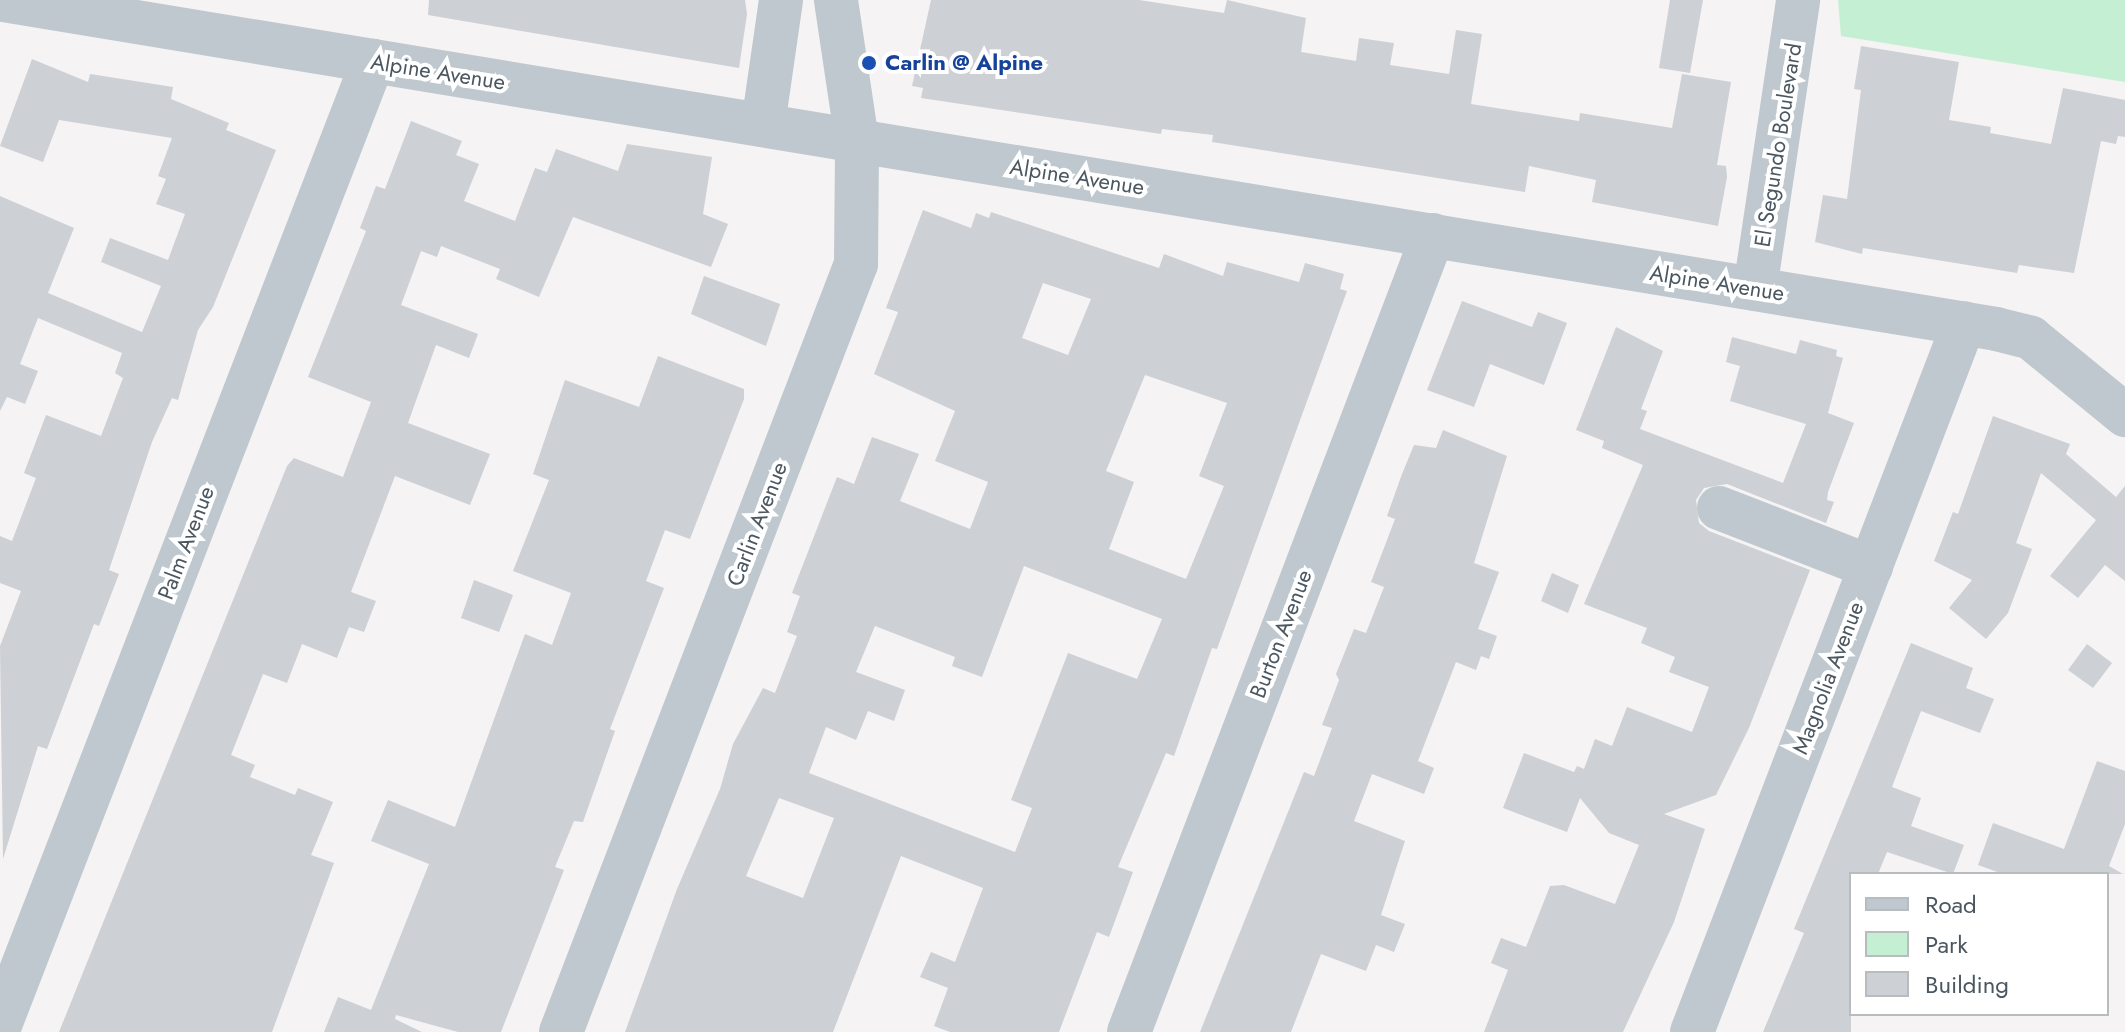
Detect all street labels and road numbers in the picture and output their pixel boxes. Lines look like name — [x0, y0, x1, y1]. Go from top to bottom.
street label: El Segundo Boulevard — [1749, 41, 1807, 249]
street label: Alpine Avenue — [369, 48, 507, 96]
street label: Alpine Avenue — [1008, 153, 1146, 201]
street label: Alpine Avenue — [1648, 259, 1786, 307]
street label: Carlin Avenue — [721, 458, 793, 590]
street label: Palm Avenue — [152, 483, 220, 603]
street label: Burton Avenue — [1244, 566, 1318, 702]
street label: Magnolia Avenue — [1787, 598, 1869, 758]

